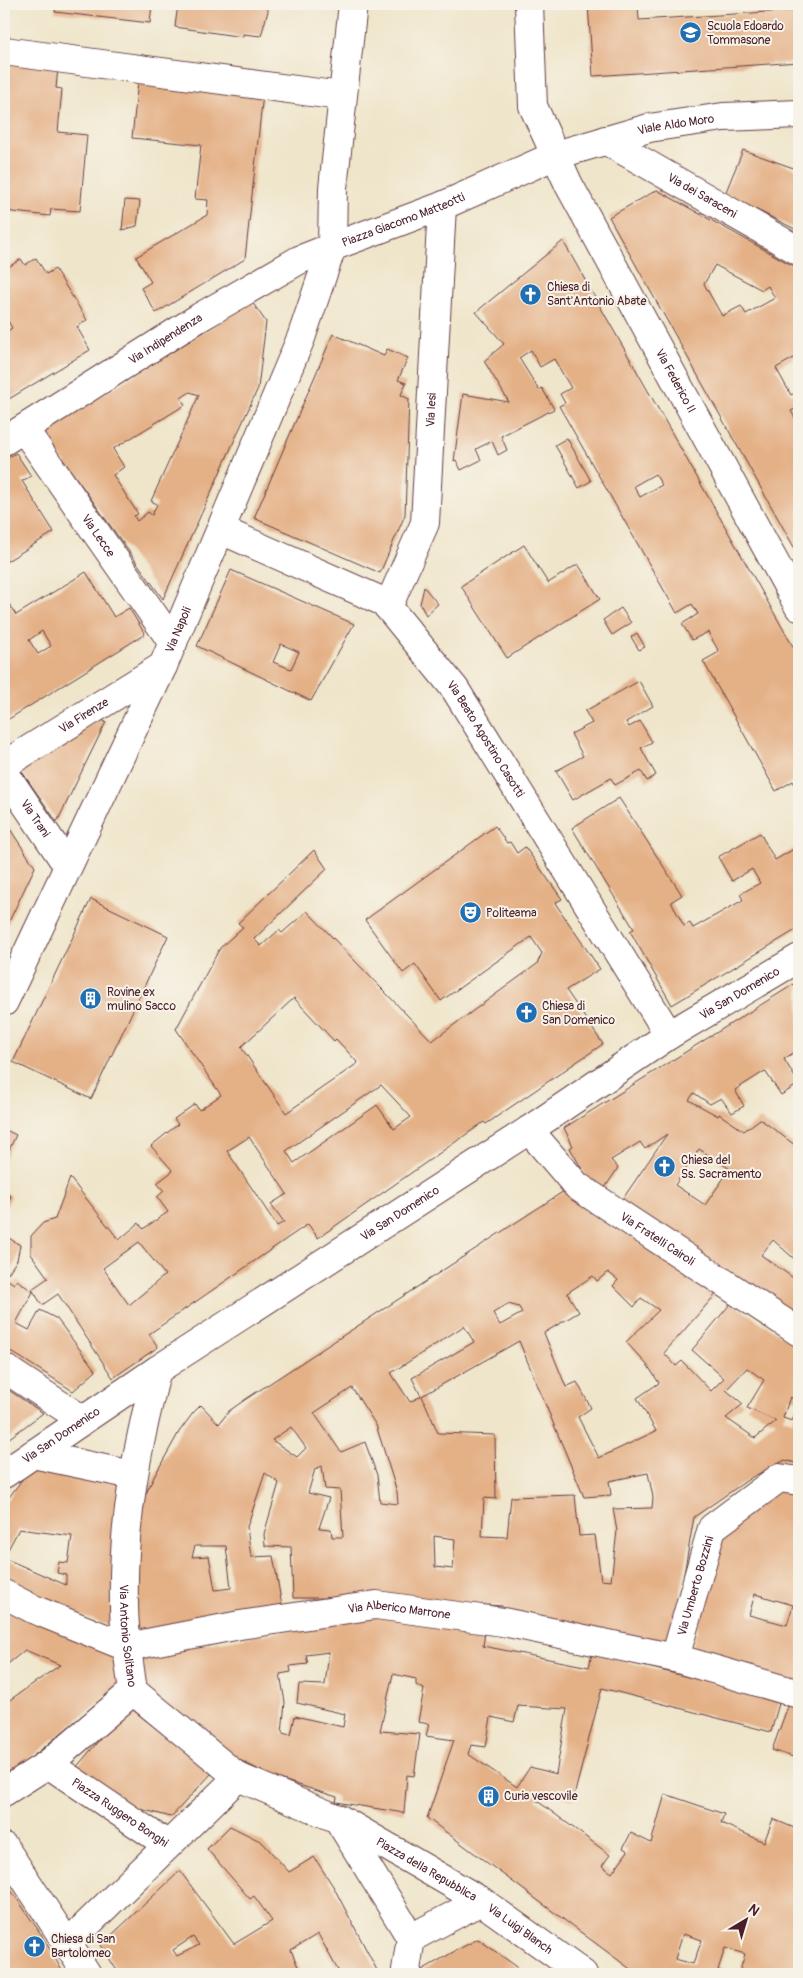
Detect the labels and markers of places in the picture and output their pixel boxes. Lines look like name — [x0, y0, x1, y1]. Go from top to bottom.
place label: Scuola Edoardo Tommasone — [707, 19, 784, 48]
school or university icon: Scuola Edoardo Tommasone — [679, 21, 703, 45]
place label: Chiesa di Sant'Antonio Abate — [547, 280, 646, 309]
church icon: Chiesa di Sant'Antonio Abate — [519, 282, 543, 306]
theatre icon: Politeama — [458, 901, 482, 925]
place label: Politeama — [486, 906, 537, 921]
place label: Rovine ex mulino Sacco — [107, 985, 176, 1014]
building icon: Rovine ex mulino Sacco — [79, 987, 103, 1011]
place label: Chiesa di San Domenico — [542, 999, 616, 1028]
church icon: Chiesa di San Domenico — [514, 1001, 538, 1025]
place label: Chiesa del Ss. Sacramento — [681, 1153, 762, 1182]
church icon: Chiesa del Ss. Sacramento — [653, 1155, 677, 1179]
building icon: Curia vescovile — [476, 1784, 500, 1808]
place label: Curia vescovile — [504, 1789, 578, 1804]
place label: Chiesa di San Bartolomeo — [51, 1932, 116, 1961]
church icon: Chiesa di San Bartolomeo — [23, 1934, 47, 1958]

